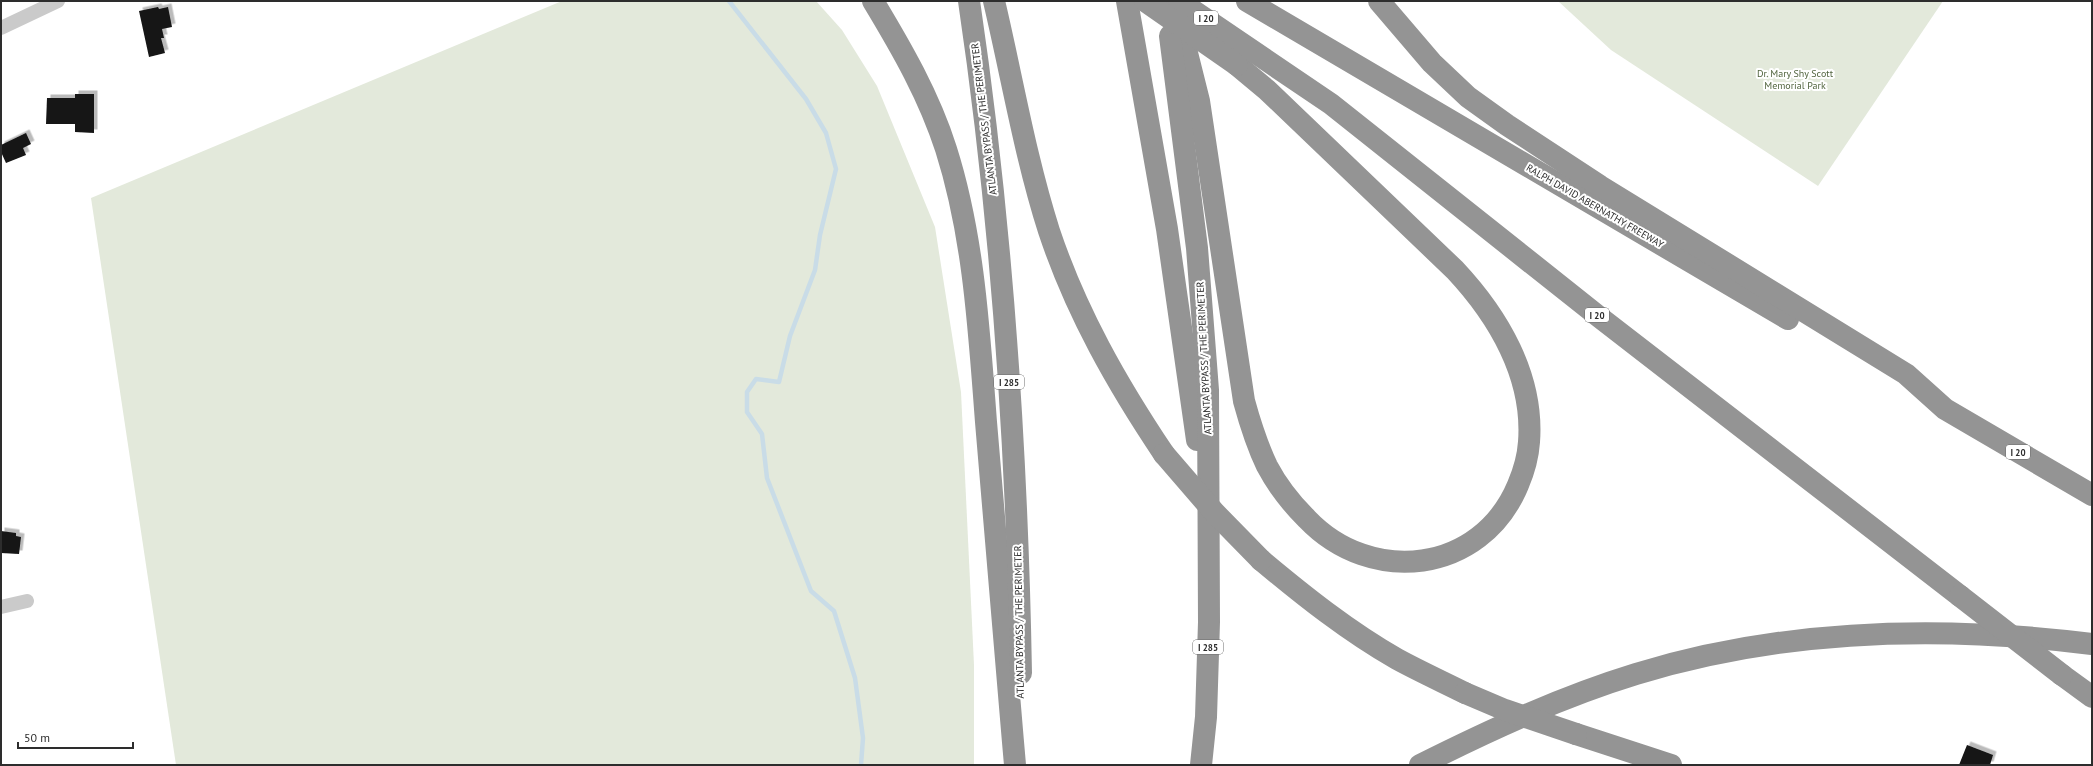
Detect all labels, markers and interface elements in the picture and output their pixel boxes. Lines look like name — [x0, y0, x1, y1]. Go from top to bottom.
road number: I 20 — [1194, 11, 1218, 25]
street label: ATLANTA BYPASS / THE PERIMETER — [968, 42, 1000, 196]
park label: Dr. Mary Shy Scott Memorial Park — [1757, 67, 1834, 92]
street label: RALPH DAVID ABERNATHY FREEWAY — [1524, 161, 1666, 251]
street label: ATLANTA BYPASS / THE PERIMETER — [1193, 281, 1215, 435]
road number: I 20 — [1585, 308, 1609, 322]
road number: I 285 — [994, 375, 1024, 389]
road number: I 20 — [2006, 445, 2030, 459]
street label: ATLANTA BYPASS / THE PERIMETER — [1011, 545, 1027, 699]
road number: I 285 — [1193, 640, 1223, 654]
scale bar — [18, 724, 133, 750]
text: 50 m — [24, 730, 50, 745]

